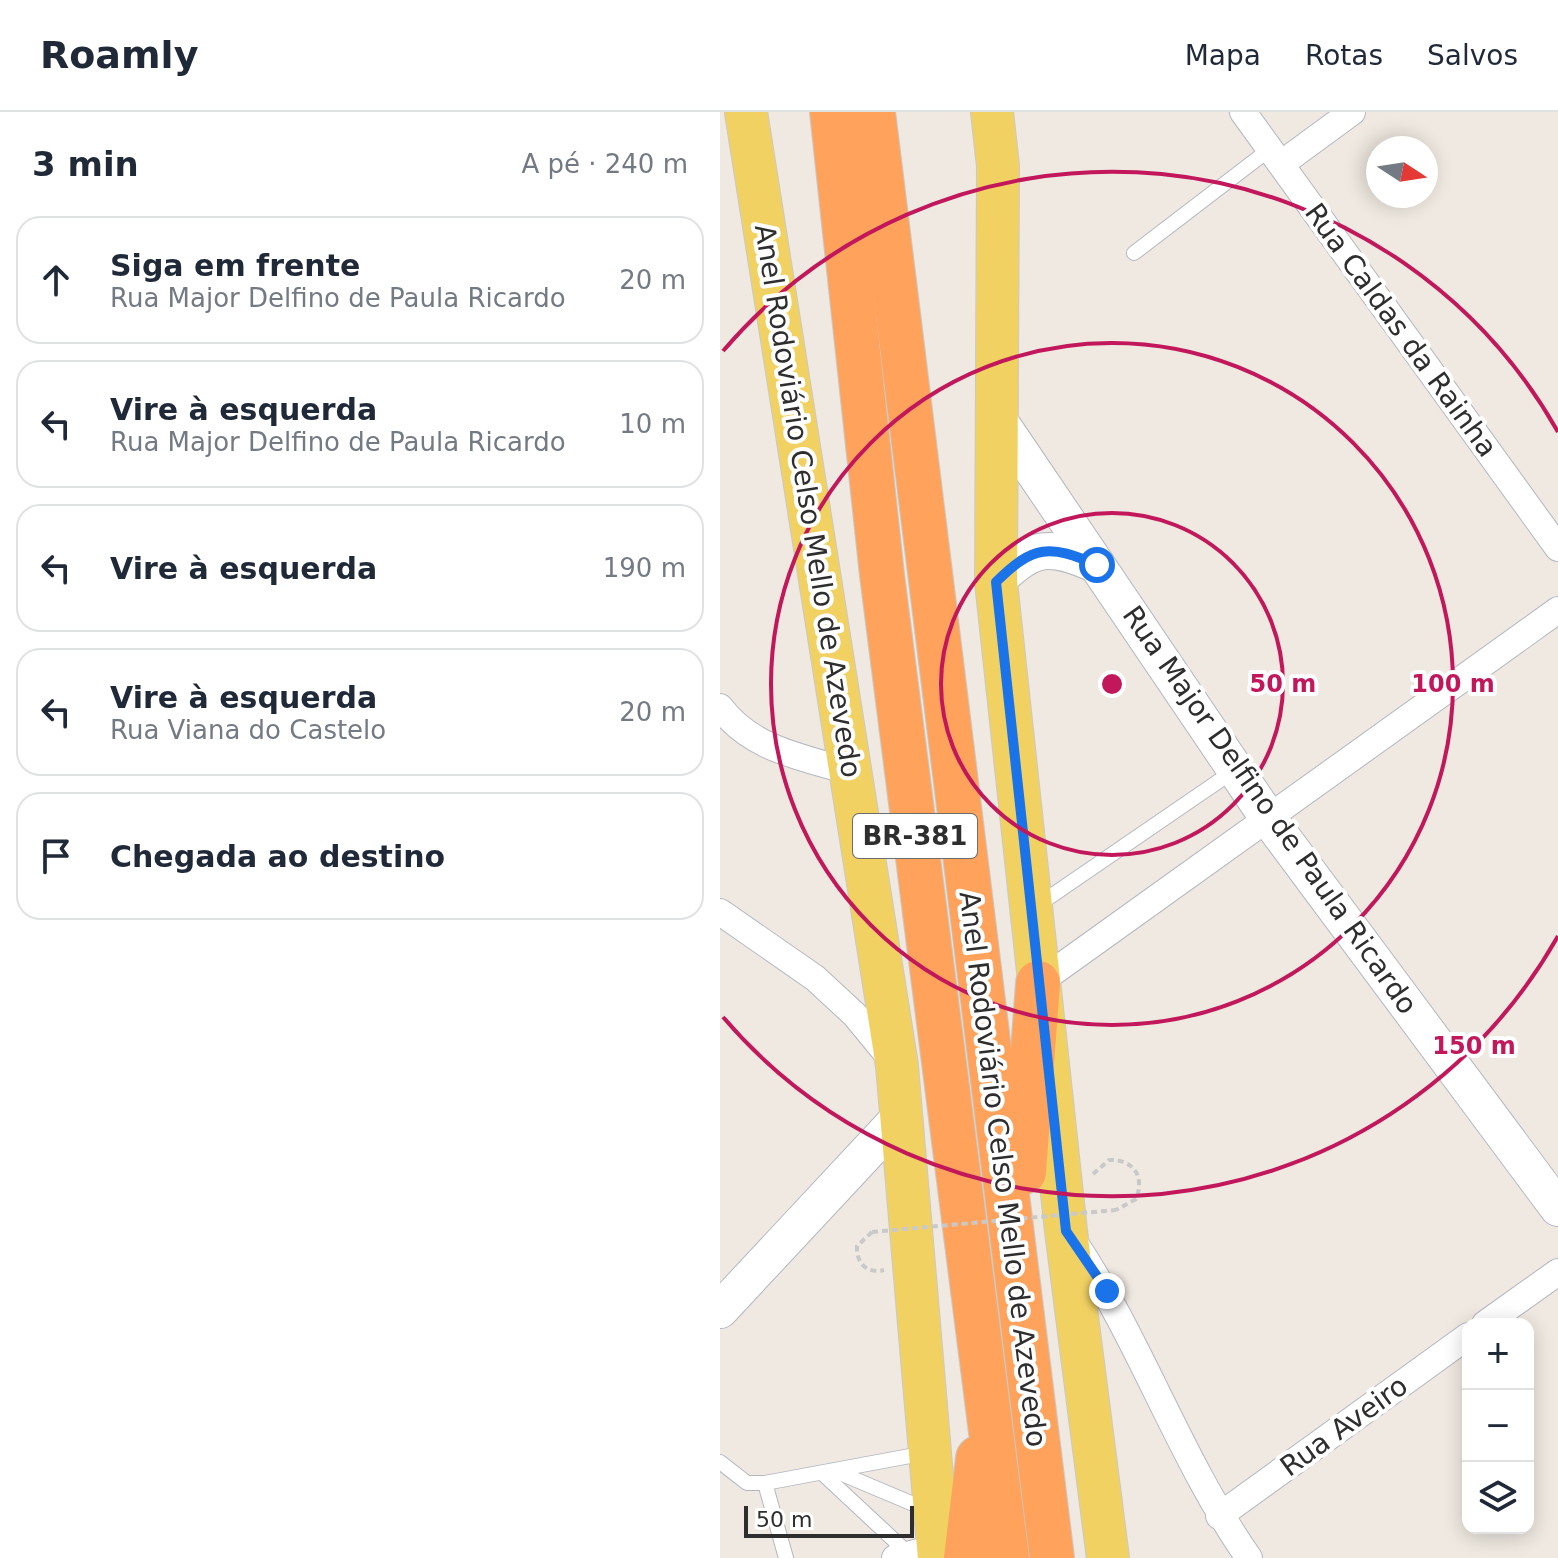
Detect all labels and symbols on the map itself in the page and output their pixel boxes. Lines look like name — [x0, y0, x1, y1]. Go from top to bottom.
north arrow — [1366, 136, 1438, 208]
street label: Rua Caldas da Rainha — [1298, 197, 1504, 463]
street label: Anel Rodoviário Celso Mello de Azevedo — [748, 222, 868, 780]
route start — [1079, 547, 1115, 583]
street label: Rua Major Delfino de Paula Ricardo — [1116, 600, 1424, 1020]
centre of rings — [1098, 670, 1126, 698]
text: 50 m — [1250, 670, 1316, 698]
text: 100 m — [1411, 670, 1495, 698]
road number: BR-381 — [853, 814, 977, 858]
street label: Anel Rodoviário Celso Mello de Azevedo — [953, 889, 1053, 1449]
text: 150 m — [1432, 1032, 1516, 1060]
route end — [1089, 1273, 1125, 1309]
street label: Rua Aveiro — [1274, 1369, 1414, 1483]
scale bar — [744, 1502, 914, 1538]

